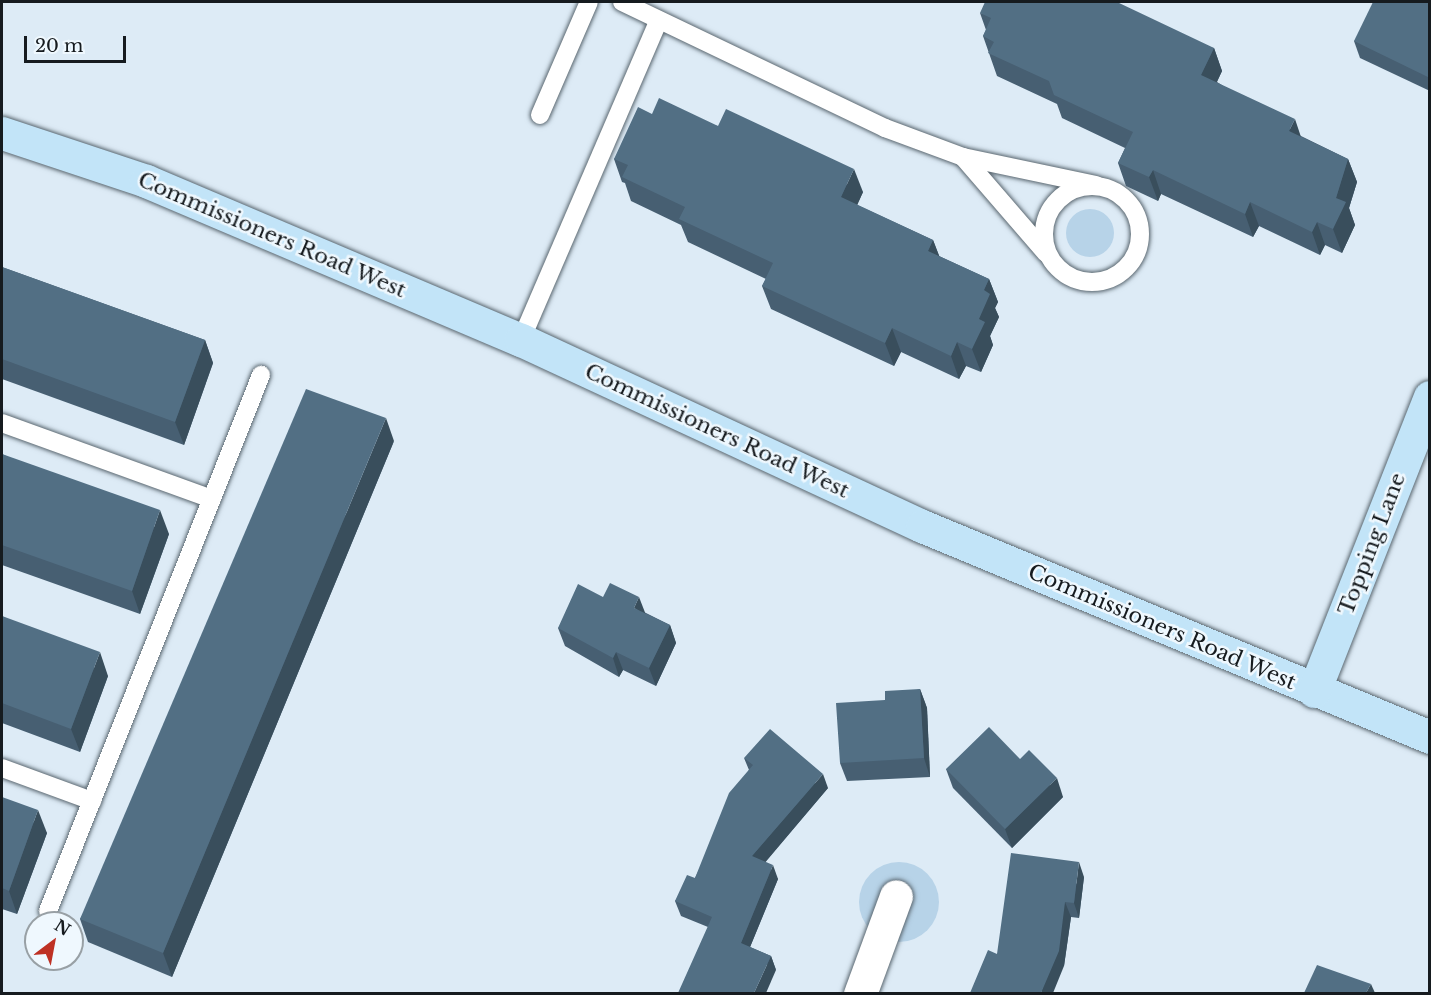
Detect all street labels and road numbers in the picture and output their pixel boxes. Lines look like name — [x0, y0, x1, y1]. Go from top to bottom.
street label: Commissioners Road West — [134, 167, 410, 303]
street label: Commissioners Road West — [581, 358, 853, 504]
street label: Topping Lane — [1333, 469, 1411, 619]
street label: Commissioners Road West — [1024, 559, 1300, 695]

